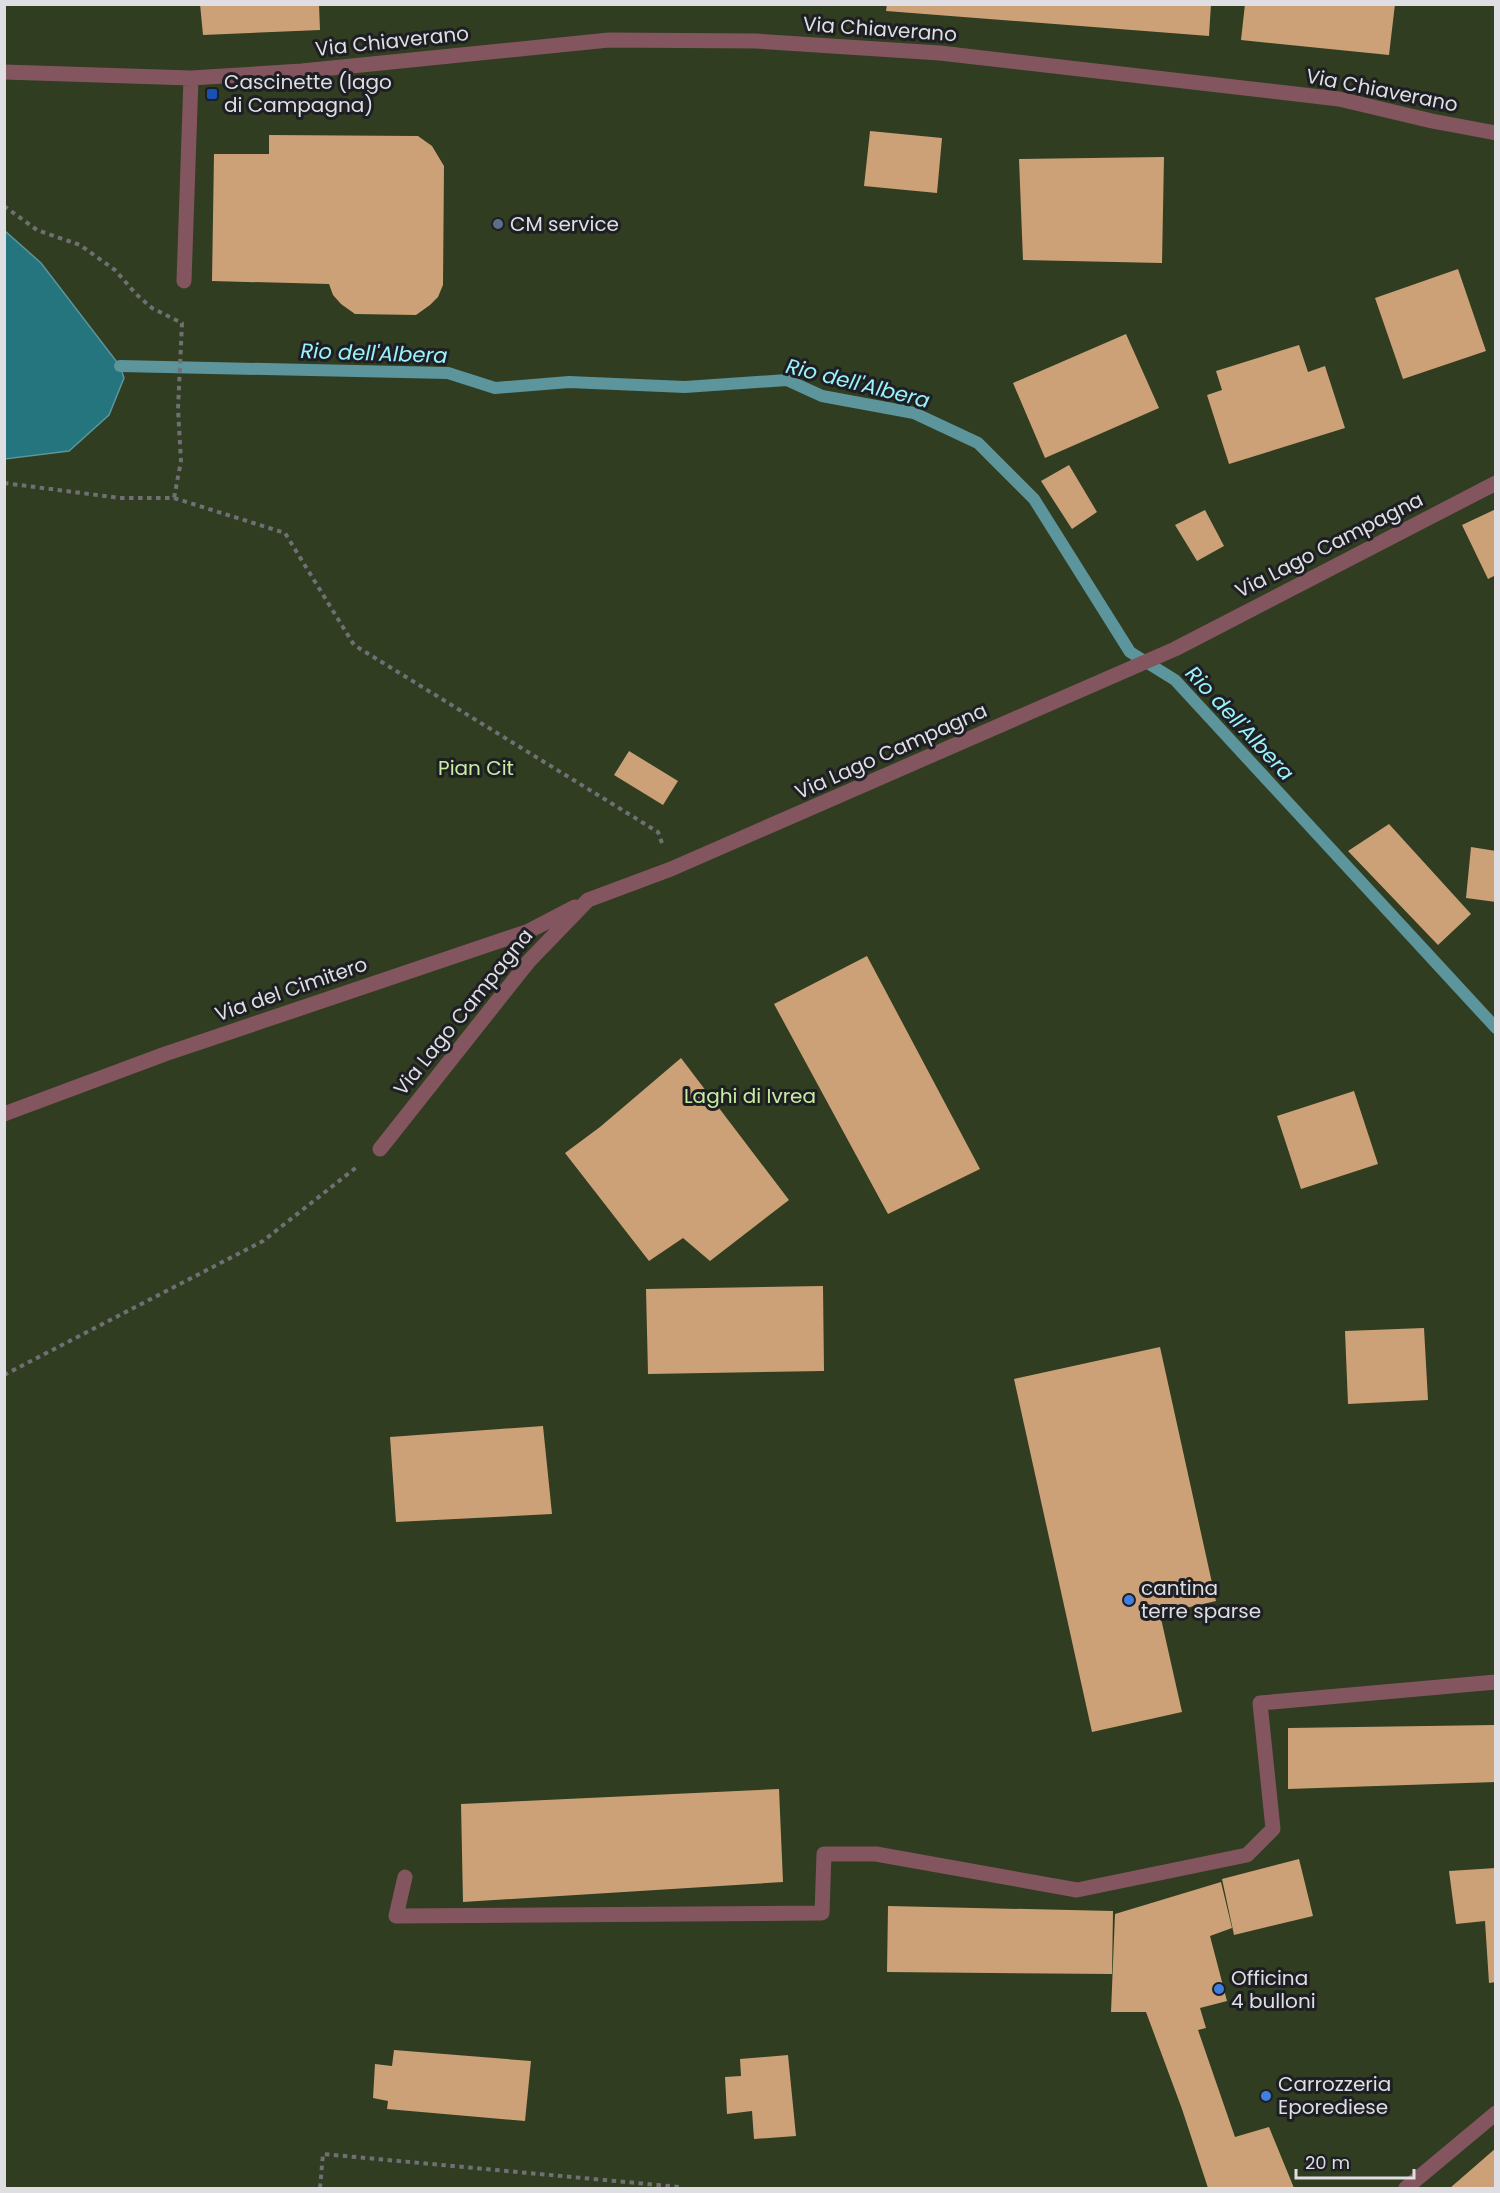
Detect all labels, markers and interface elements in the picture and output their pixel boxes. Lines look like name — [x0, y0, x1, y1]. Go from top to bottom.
street label: Via Chiaverano — [802, 10, 958, 48]
street label: Via Chiaverano — [314, 19, 470, 63]
street label: Via Chiaverano — [1304, 62, 1460, 118]
place label: Cascinette (lago di Campagna) — [224, 68, 392, 119]
marker: Cascinette (lago di Campagna) — [205, 87, 219, 101]
place label: CM service — [510, 210, 619, 238]
marker: CM service — [491, 217, 505, 231]
water label: Rio dell'Albera — [300, 336, 448, 370]
water label: Rio dell'Albera — [783, 351, 933, 415]
street label: Via Lago Campagna — [1230, 485, 1428, 605]
water label: Rio dell'Albera — [1179, 659, 1301, 787]
street label: Via Lago Campagna — [790, 696, 992, 806]
park label: Pian Cit — [438, 754, 514, 782]
street label: Via Lago Campagna — [387, 923, 539, 1101]
street label: Via del Cimitero — [211, 950, 371, 1028]
park label: Laghi di Ivrea — [684, 1082, 816, 1110]
place label: cantina terre sparse — [1141, 1574, 1261, 1625]
marker: cantina terre sparse — [1122, 1593, 1136, 1607]
place label: Officina 4 bulloni — [1231, 1964, 1316, 2015]
marker: Officina 4 bulloni — [1212, 1982, 1226, 1996]
place label: Carrozzeria Eporediese — [1278, 2070, 1391, 2121]
marker: Carrozzeria Eporediese — [1259, 2089, 1273, 2103]
scale bar — [1296, 2142, 1414, 2180]
text: 20 m — [1305, 2150, 1350, 2175]

